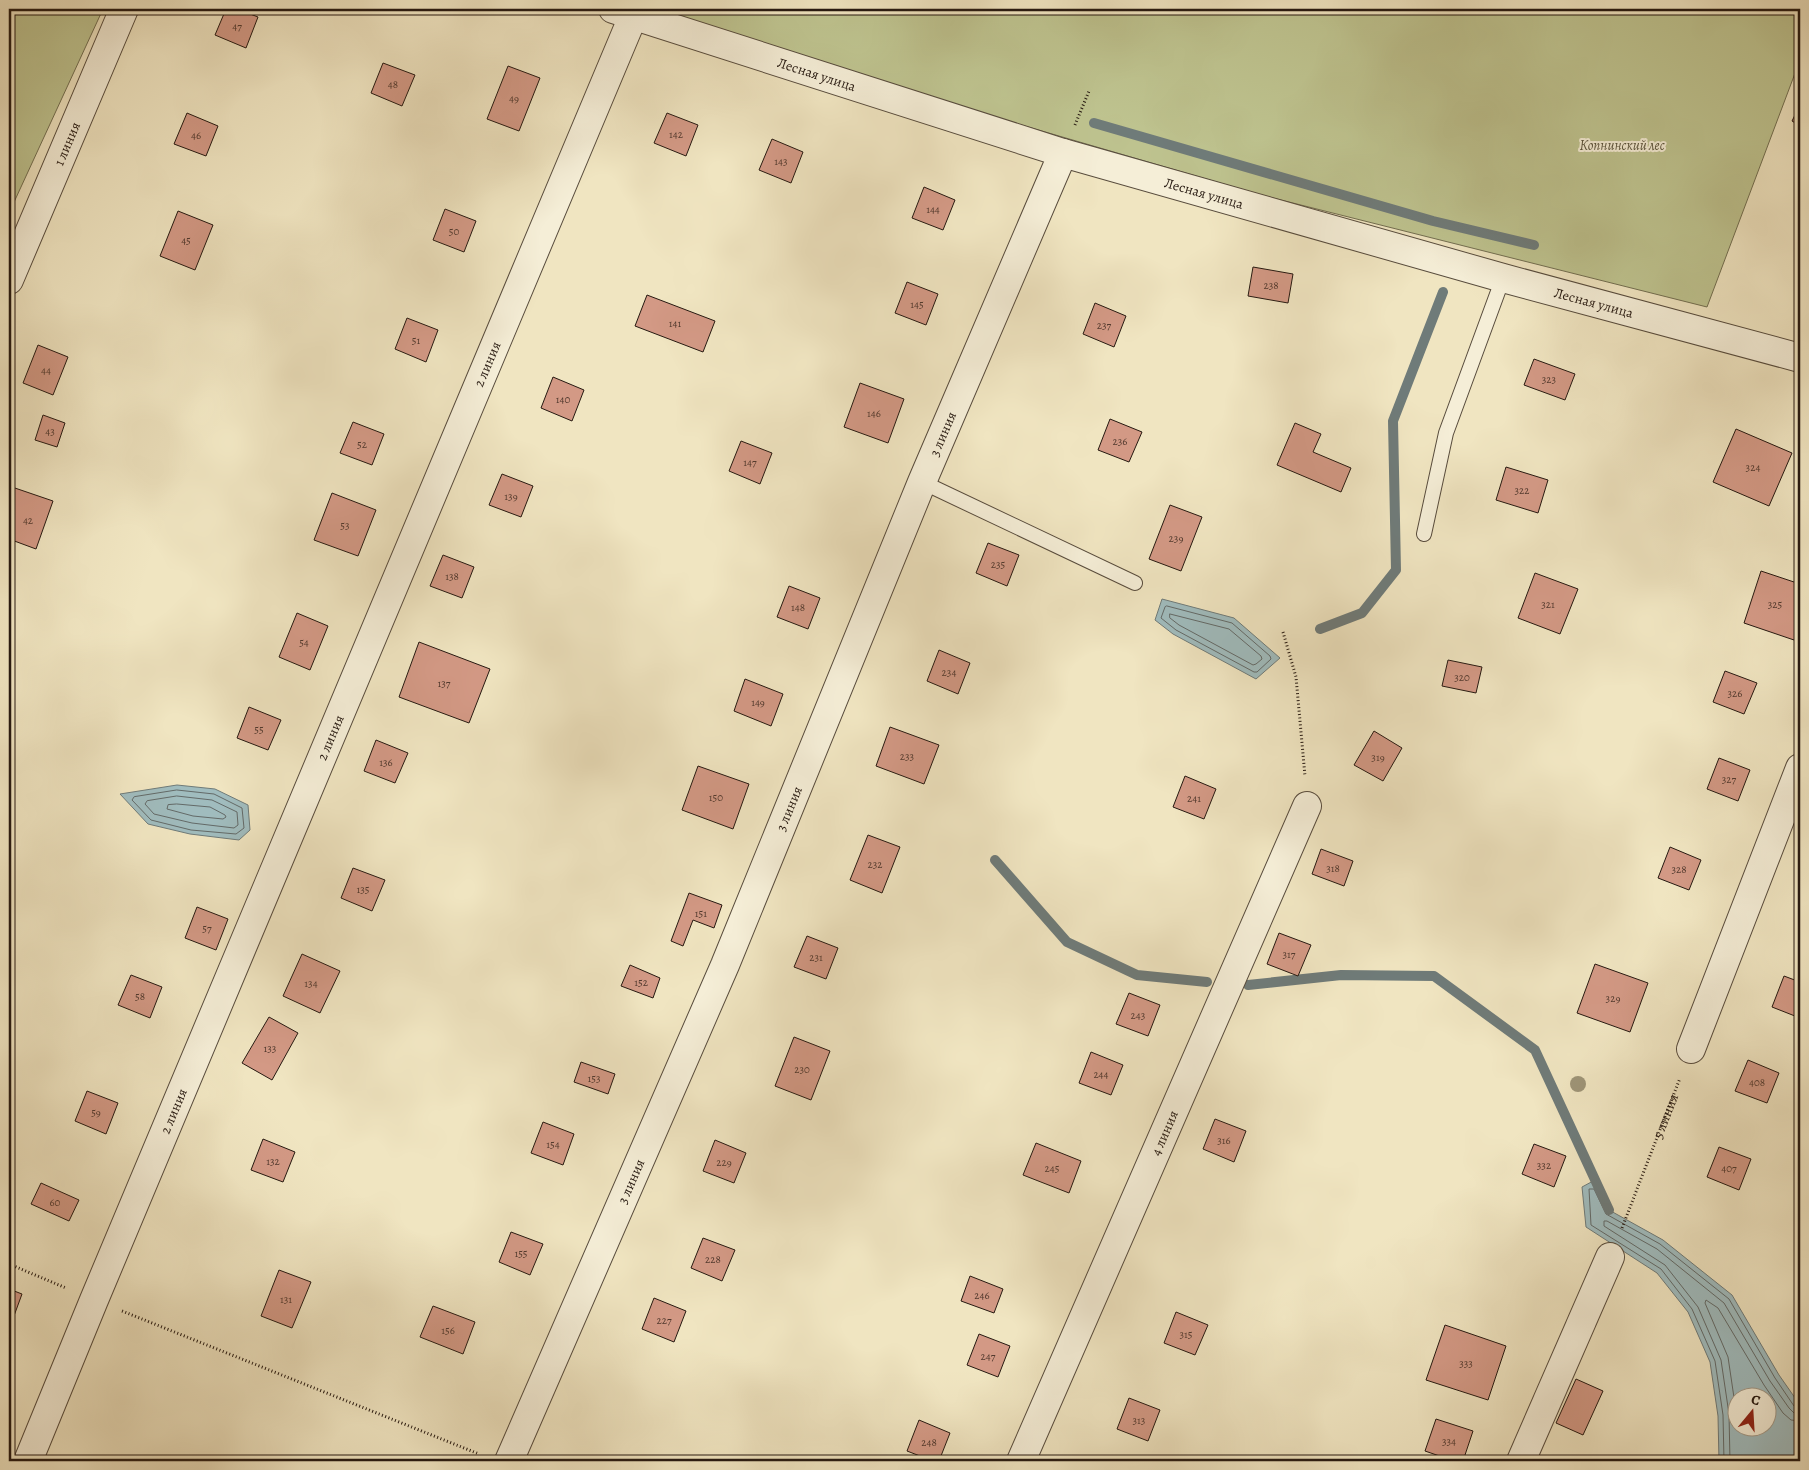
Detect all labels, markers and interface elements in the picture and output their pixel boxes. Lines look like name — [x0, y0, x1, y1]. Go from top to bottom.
house number: 47 — [232, 19, 242, 34]
street label: Лесная улица — [775, 53, 859, 96]
house number: 48 — [388, 77, 398, 92]
house number: 49 — [509, 91, 519, 106]
street label: 1 линия — [49, 119, 85, 169]
house number: 142 — [669, 127, 683, 142]
house number: 46 — [191, 128, 201, 143]
park label: Копнинский лес — [1579, 136, 1665, 155]
house number: 143 — [774, 154, 788, 169]
street label: Лесная улица — [1162, 173, 1246, 213]
house number: 144 — [926, 202, 940, 217]
house number: 50 — [449, 224, 459, 239]
house number: 45 — [181, 233, 191, 248]
house number: 238 — [1263, 278, 1279, 293]
street label: Лесная улица — [1552, 283, 1636, 322]
house number: 145 — [910, 297, 924, 312]
house number: 141 — [669, 316, 681, 331]
house number: 237 — [1097, 318, 1112, 333]
house number: 51 — [412, 333, 420, 348]
street label: 2 линия — [469, 338, 505, 390]
house number: 44 — [41, 363, 51, 378]
house number: 323 — [1542, 372, 1556, 387]
house number: 140 — [556, 392, 570, 407]
house number: 146 — [867, 406, 881, 421]
street label: 3 линия — [925, 408, 961, 459]
house number: 43 — [45, 424, 55, 439]
house number: 236 — [1113, 434, 1127, 449]
house number: 52 — [357, 437, 367, 452]
house number: 147 — [743, 455, 757, 470]
house number: 324 — [1746, 460, 1760, 475]
house number: 322 — [1514, 483, 1530, 498]
house number: 139 — [504, 489, 518, 504]
house number: 42 — [23, 513, 33, 528]
house number: 53 — [340, 518, 350, 533]
house number: 239 — [1169, 531, 1183, 546]
house number: 235 — [991, 557, 1006, 572]
house number: 138 — [445, 569, 459, 584]
house number: 321 — [1541, 597, 1555, 612]
house number: 325 — [1768, 597, 1783, 612]
house number: 148 — [791, 600, 805, 615]
house number: 54 — [299, 635, 309, 650]
house number: 234 — [942, 665, 956, 680]
house number: 320 — [1454, 670, 1470, 685]
house number: 137 — [438, 676, 451, 691]
house number: 326 — [1728, 686, 1742, 701]
house number: 149 — [751, 695, 765, 710]
street label: 2 линия — [312, 712, 348, 763]
house number: 55 — [254, 722, 264, 737]
house number: 233 — [900, 749, 914, 764]
house number: 319 — [1371, 750, 1385, 765]
house number: 136 — [379, 755, 393, 770]
house number: 327 — [1722, 772, 1737, 787]
street label: 3 линия — [771, 783, 807, 834]
house number: 150 — [709, 790, 723, 805]
house number: 241 — [1187, 791, 1201, 806]
house number: 232 — [867, 857, 883, 872]
house number: 318 — [1326, 861, 1340, 876]
house number: 328 — [1671, 862, 1687, 877]
house number: 135 — [356, 882, 370, 897]
house number: 151 — [695, 906, 707, 921]
house number: 57 — [202, 921, 212, 936]
house number: 317 — [1283, 947, 1296, 962]
house number: 231 — [809, 950, 823, 965]
house number: 152 — [634, 975, 648, 990]
house number: 134 — [304, 976, 318, 991]
house number: 58 — [135, 989, 145, 1004]
house number: 329 — [1606, 991, 1620, 1006]
house number: 243 — [1131, 1008, 1145, 1023]
house number: 133 — [264, 1041, 276, 1056]
house number: 230 — [794, 1062, 810, 1077]
house number: 244 — [1093, 1067, 1109, 1082]
house number: 153 — [587, 1071, 601, 1086]
house number: 408 — [1749, 1075, 1765, 1090]
street label: 2 линия — [155, 1085, 191, 1137]
street label: 5 линия — [1648, 1090, 1683, 1141]
house number: 59 — [91, 1105, 101, 1120]
street label: 4 линия — [1146, 1107, 1183, 1158]
house number: 316 — [1217, 1133, 1231, 1148]
house number: 154 — [546, 1137, 560, 1152]
house number: 132 — [266, 1154, 280, 1169]
house number: 229 — [716, 1155, 732, 1170]
street label: 3 линия — [613, 1156, 649, 1207]
house number: 332 — [1537, 1158, 1551, 1173]
house number: 245 — [1045, 1161, 1060, 1176]
house number: 407 — [1721, 1161, 1737, 1176]
house number: 60 — [50, 1195, 61, 1210]
house number: 155 — [514, 1246, 528, 1261]
house number: 228 — [705, 1252, 721, 1267]
house number: 246 — [974, 1288, 990, 1303]
house number: 131 — [280, 1292, 292, 1307]
house number: 227 — [656, 1313, 672, 1328]
house number: 156 — [441, 1323, 455, 1338]
house number: 315 — [1179, 1327, 1193, 1342]
house number: 247 — [981, 1349, 996, 1364]
house number: 333 — [1459, 1356, 1473, 1371]
north arrow — [1726, 1388, 1776, 1438]
text: С — [1749, 1390, 1763, 1411]
house number: 313 — [1133, 1413, 1145, 1428]
house number: 334 — [1442, 1434, 1456, 1449]
house number: 248 — [921, 1435, 937, 1450]

